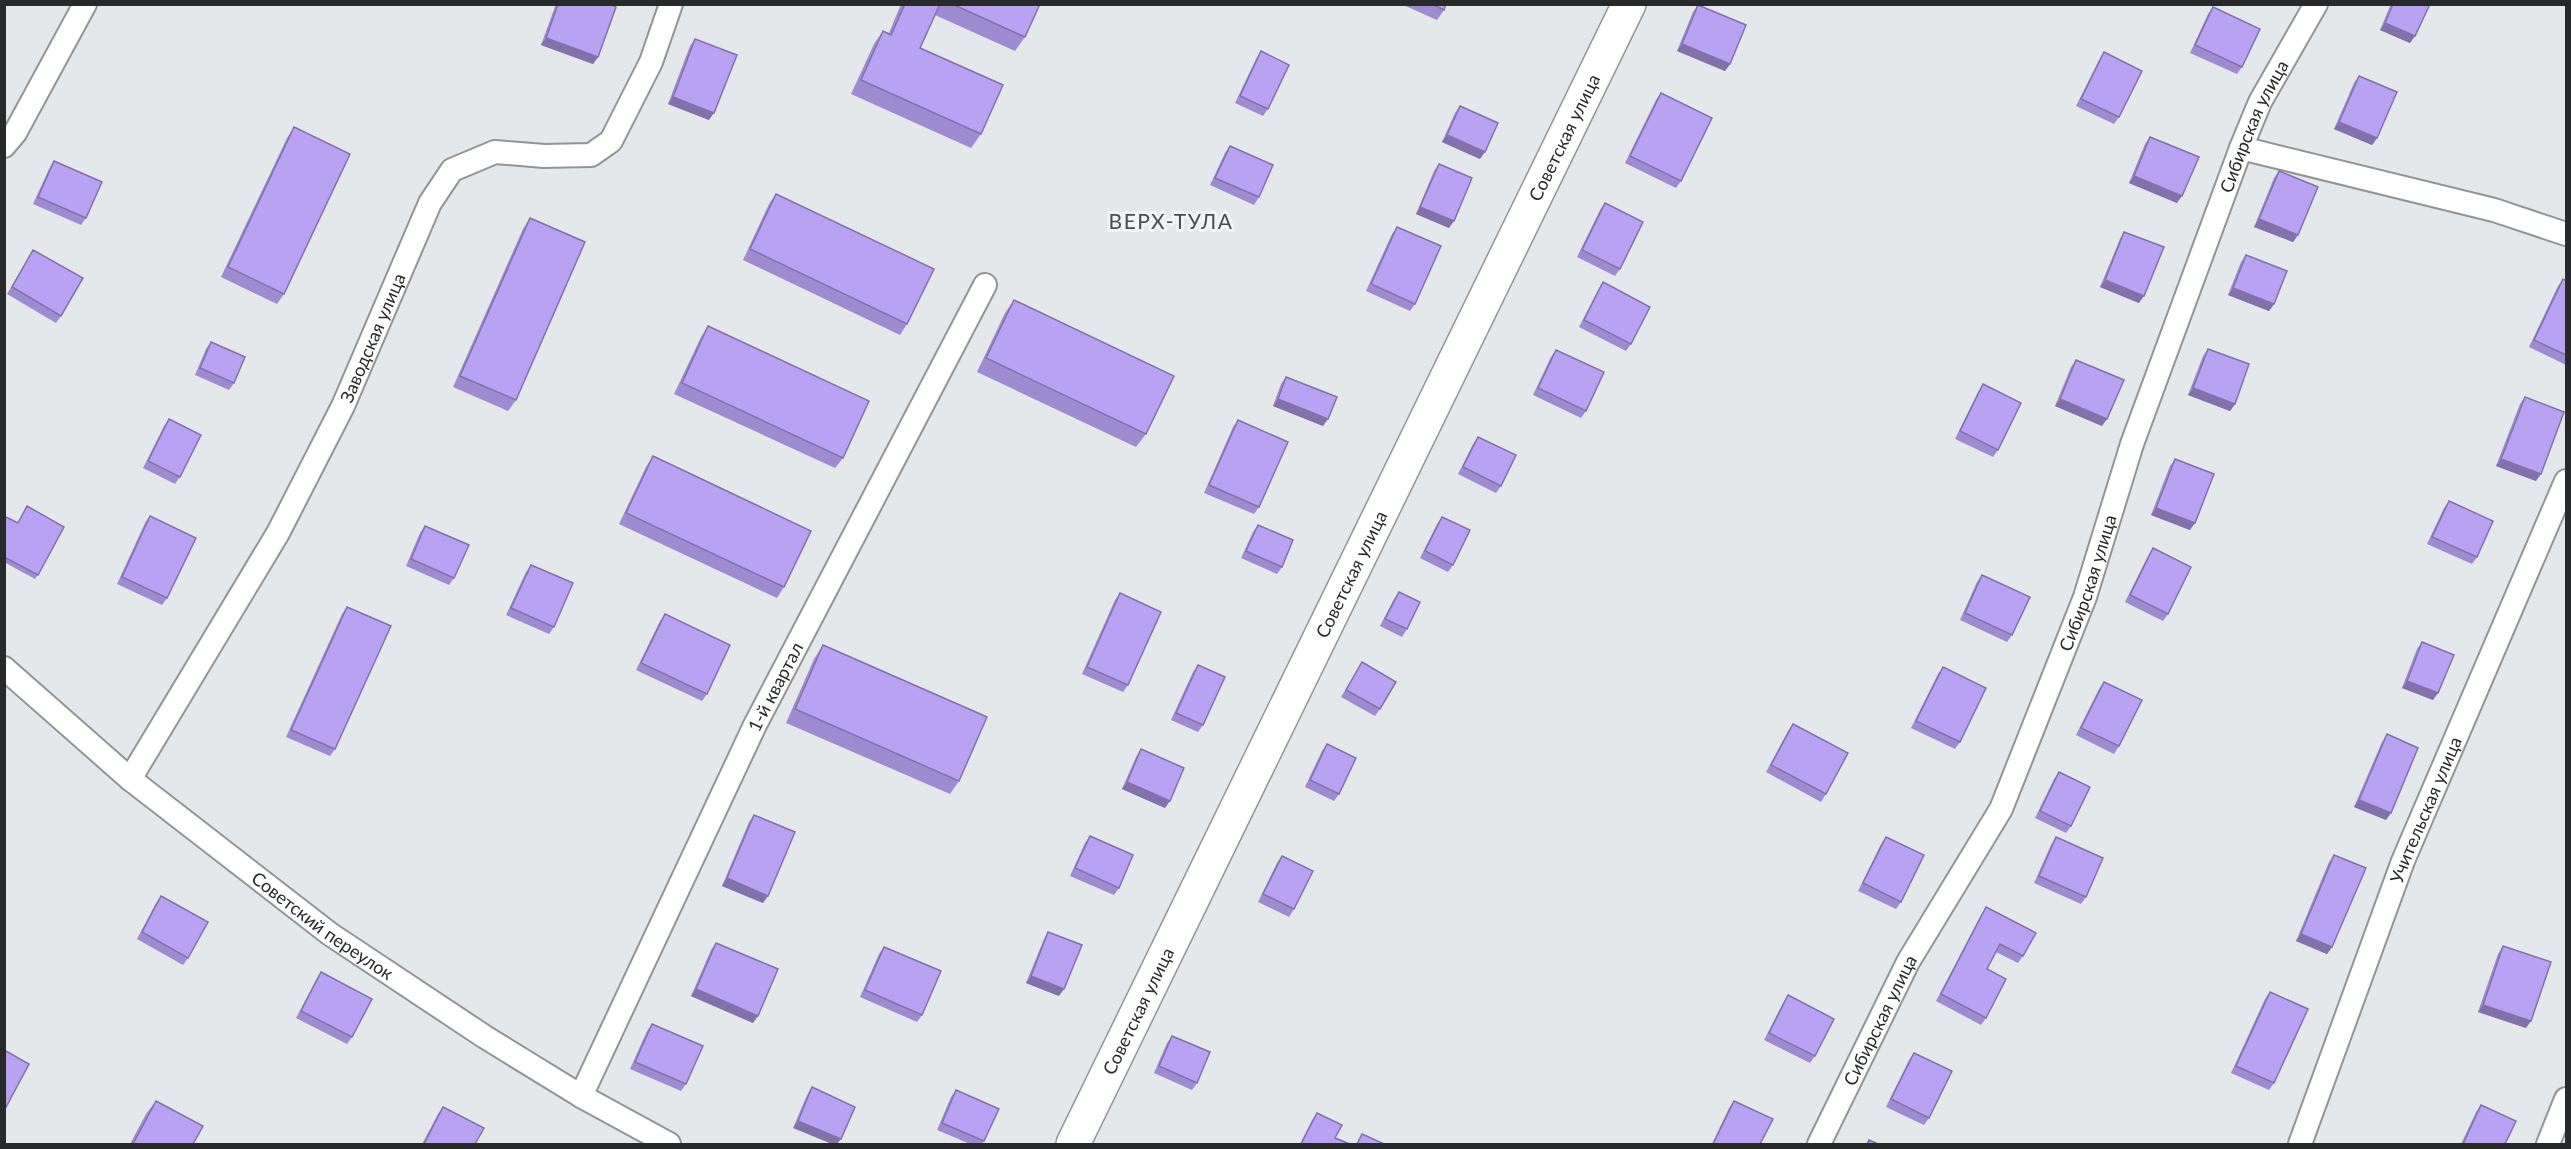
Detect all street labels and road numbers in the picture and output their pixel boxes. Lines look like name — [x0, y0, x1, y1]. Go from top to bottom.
street label: Сибирская улица — [2215, 56, 2293, 196]
street label: Советская улица — [1524, 70, 1604, 204]
street label: Заводская улица — [335, 270, 410, 406]
street label: Советская улица — [1311, 507, 1391, 641]
street label: Сибирская улица — [2054, 512, 2121, 654]
street label: 1-й квартал — [743, 638, 807, 735]
street label: Учительская улица — [2385, 733, 2466, 886]
street label: Советский переулок — [247, 867, 398, 985]
street label: Советская улица — [1098, 944, 1178, 1078]
street label: Сибирская улица — [1838, 950, 1921, 1089]

